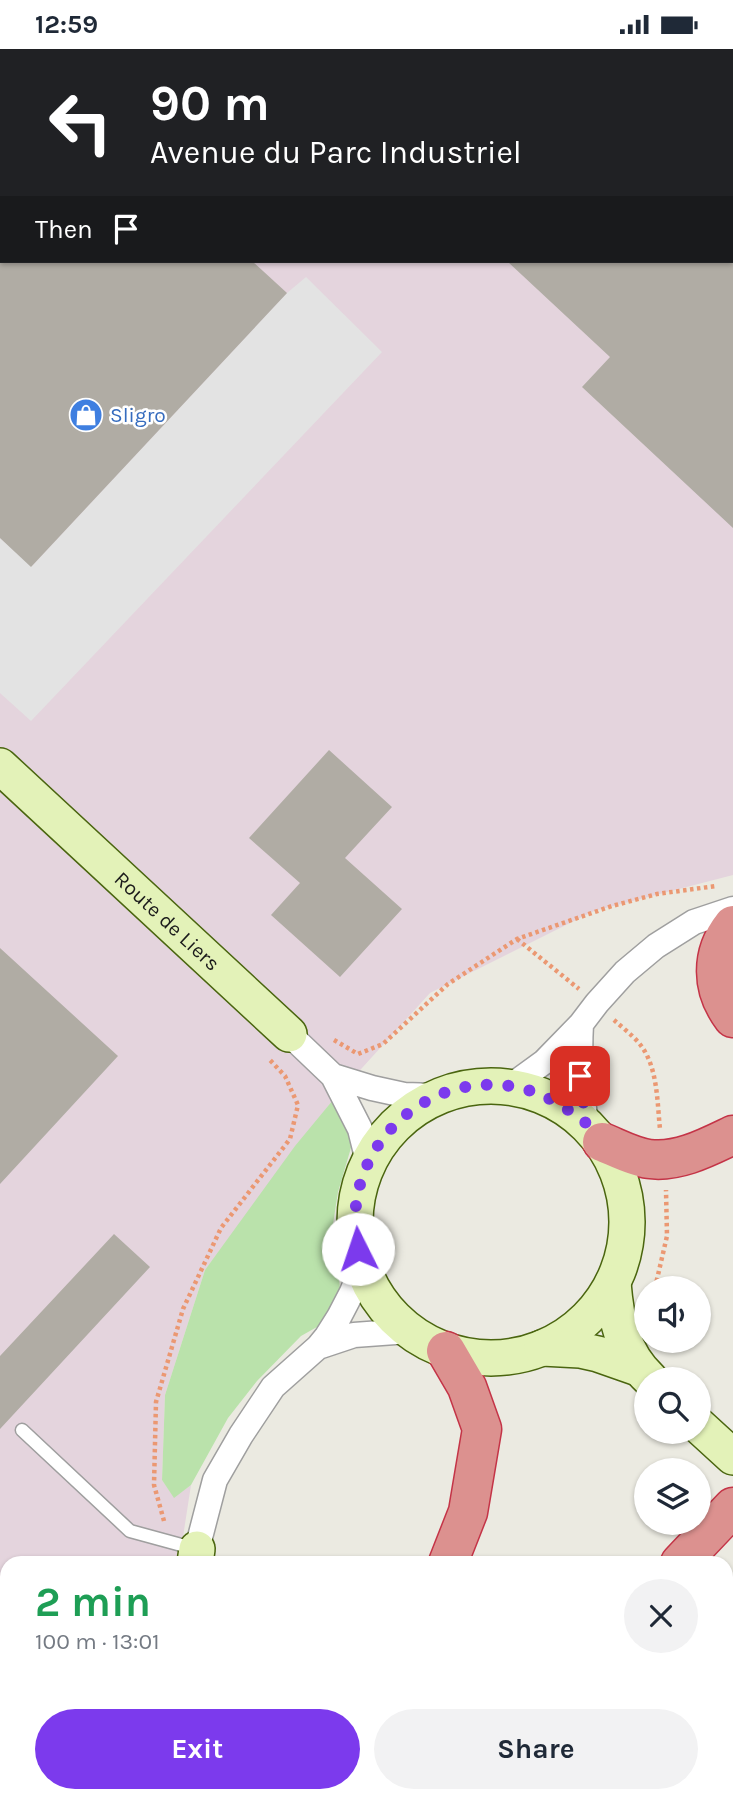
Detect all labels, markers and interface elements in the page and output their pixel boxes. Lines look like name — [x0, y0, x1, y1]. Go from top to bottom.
text: 12:59 — [35, 9, 98, 40]
text: 90 m — [150, 75, 270, 132]
icon: left — [35, 77, 126, 168]
text: Avenue du Parc Industriel — [150, 134, 522, 171]
icon: arrive — [107, 210, 145, 248]
text: Then — [35, 214, 93, 245]
shop icon: Sligro — [67, 396, 105, 434]
place label: Sligro — [110, 403, 166, 427]
street label: Route de Liers — [110, 866, 225, 976]
pin — [550, 1046, 610, 1106]
icon: arrive — [561, 1057, 599, 1095]
position arrow — [321, 1212, 395, 1286]
map controls — [634, 1276, 711, 1535]
button: sound — [634, 1276, 711, 1353]
button: search — [634, 1367, 711, 1444]
button: layers — [634, 1458, 711, 1535]
text: 2 min — [35, 1577, 151, 1627]
button: close — [624, 1579, 698, 1653]
text: 100 m · 13:01 — [35, 1628, 160, 1655]
button: Exit — [35, 1709, 360, 1789]
button: Share — [374, 1709, 698, 1789]

